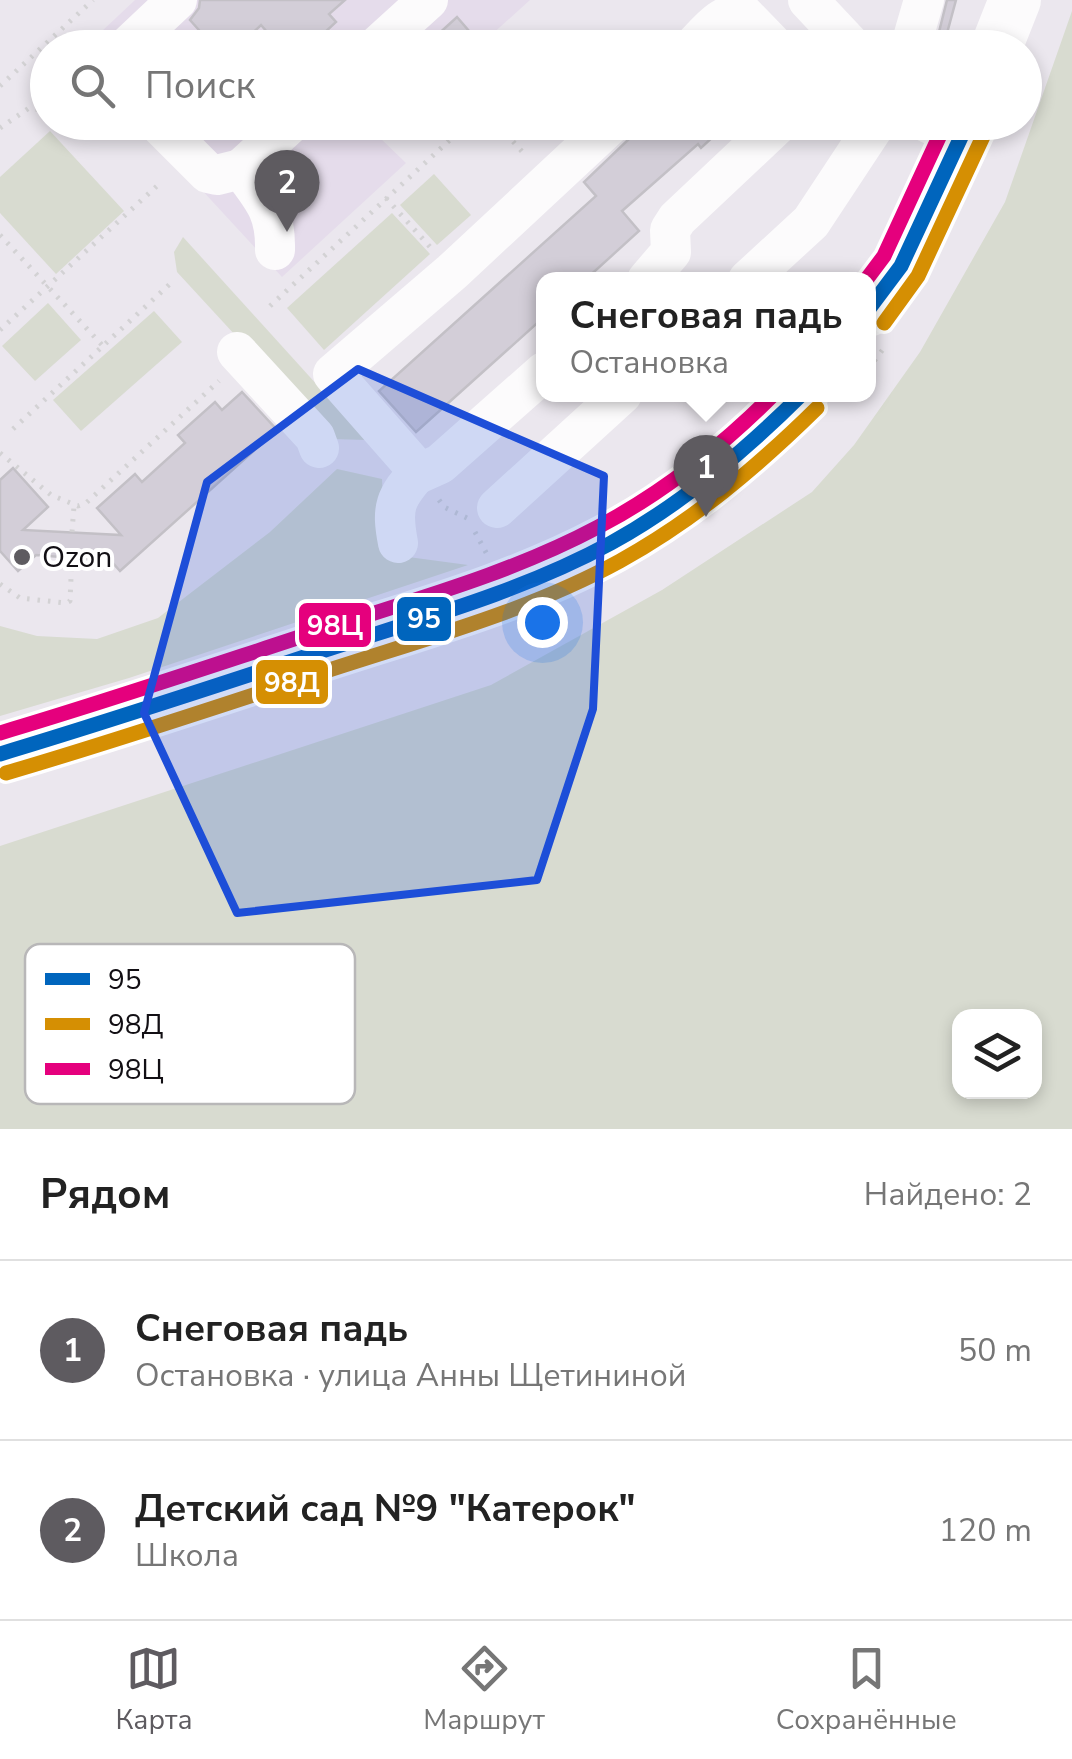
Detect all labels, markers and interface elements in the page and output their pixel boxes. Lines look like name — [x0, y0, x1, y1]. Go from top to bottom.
search box — [30, 30, 1042, 140]
icon: search — [65, 58, 120, 113]
text: Поиск — [145, 60, 255, 111]
pin: 2 — [254, 150, 320, 232]
popup — [536, 272, 876, 402]
text: Снеговая падь — [569, 290, 843, 341]
text: Остановка — [569, 341, 729, 384]
pin: 1 — [674, 434, 738, 517]
place label: Ozon — [42, 537, 112, 578]
marker: Ozon — [11, 546, 33, 568]
line badge: 95 — [395, 595, 453, 643]
your location — [517, 597, 568, 648]
text: 95 — [407, 600, 441, 638]
line badge: 98Ц — [297, 601, 373, 649]
text: 98Ц — [307, 607, 363, 645]
line badge: 98Д — [254, 658, 330, 706]
text: 98Д — [264, 664, 320, 702]
legend — [25, 944, 355, 1104]
text: 95 — [108, 961, 142, 999]
text: 98Д — [108, 1006, 164, 1044]
map controls — [952, 1009, 1042, 1099]
button: layers — [952, 1009, 1042, 1099]
text: 98Ц — [108, 1051, 164, 1089]
text: Рядом — [40, 1166, 170, 1223]
text: Найдено: 2 — [864, 1173, 1032, 1216]
text: Снеговая падь — [135, 1303, 408, 1354]
text: 1 — [63, 1329, 82, 1372]
text: 50 m — [958, 1329, 1032, 1372]
text: Остановка · улица Анны Щетининой — [135, 1354, 686, 1397]
text: Детский сад №9 "Катерок" — [135, 1483, 636, 1534]
text: 2 — [63, 1509, 82, 1552]
text: 120 m — [939, 1509, 1032, 1552]
text: Школа — [135, 1534, 239, 1577]
tab: Карта — [115, 1641, 193, 1739]
tab: Маршрут — [423, 1641, 545, 1739]
tab: Сохранённые — [776, 1641, 957, 1739]

